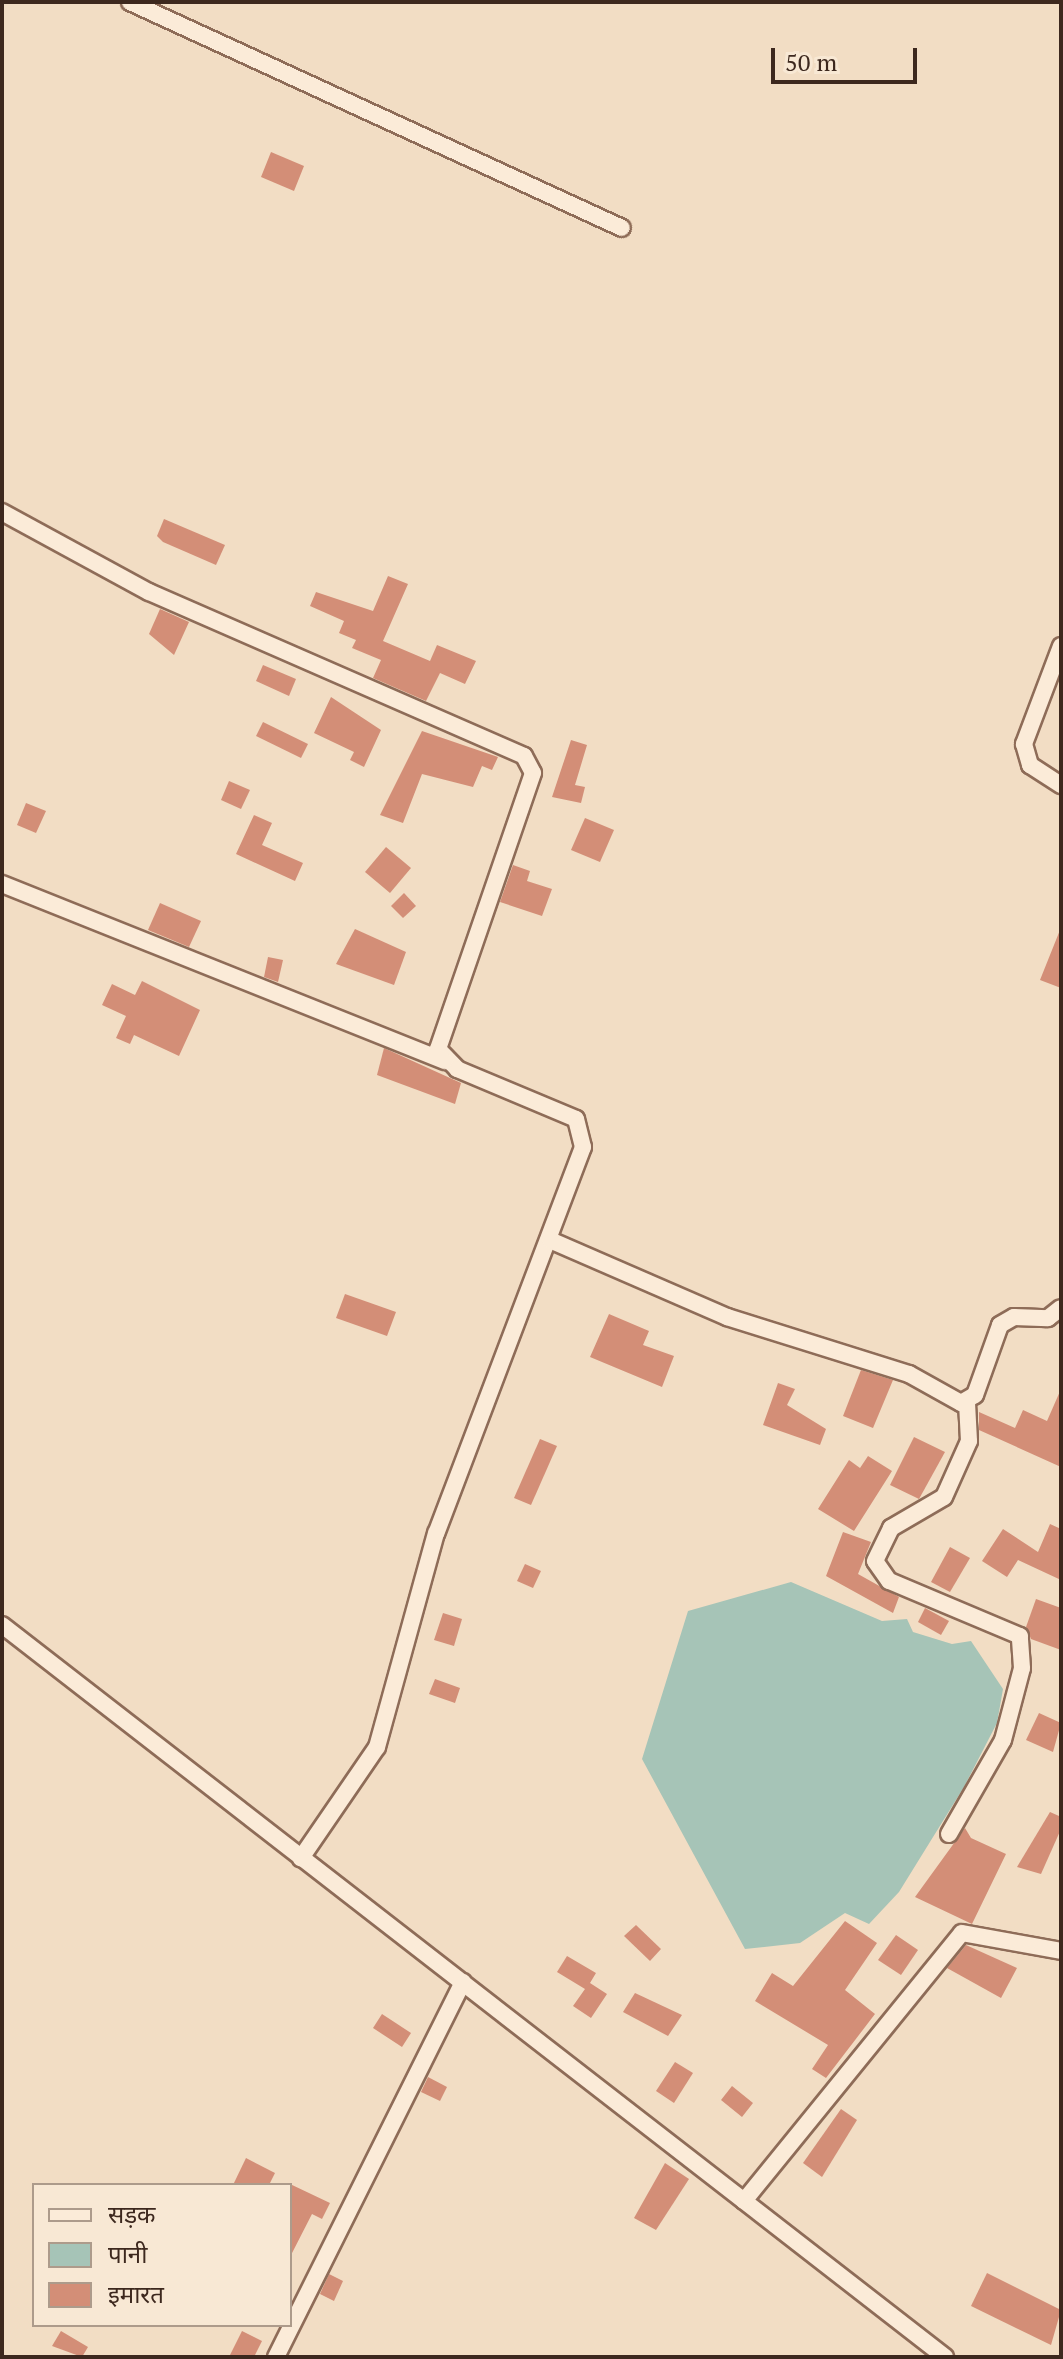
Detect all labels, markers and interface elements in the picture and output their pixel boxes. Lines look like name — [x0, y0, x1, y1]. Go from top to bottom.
scale bar — [775, 32, 921, 82]
text: 50 m — [785, 46, 837, 78]
legend — [32, 2183, 292, 2327]
text: सड़क — [108, 2198, 156, 2230]
text: पानी — [108, 2238, 147, 2270]
text: इमारत — [108, 2278, 164, 2310]

